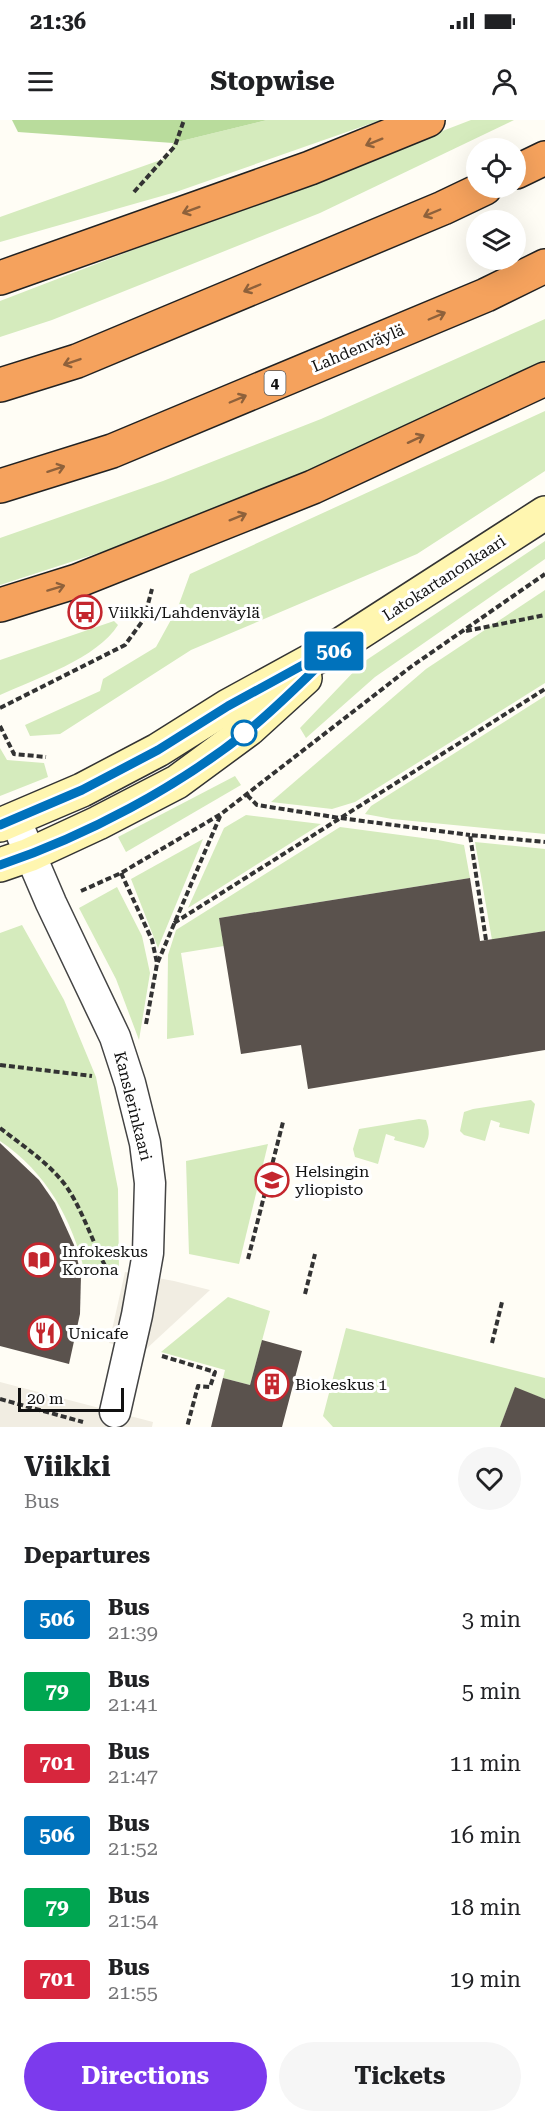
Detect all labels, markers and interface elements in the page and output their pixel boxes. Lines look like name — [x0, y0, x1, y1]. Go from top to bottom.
text: 21:36 — [30, 9, 86, 34]
icon: menu — [24, 65, 57, 98]
text: Stopwise — [210, 65, 335, 97]
icon: person — [488, 65, 521, 98]
one-way arrow — [365, 137, 383, 148]
map controls — [466, 138, 526, 270]
button: locate — [466, 138, 526, 198]
one-way arrow — [182, 206, 201, 217]
one-way arrow — [424, 208, 442, 219]
button: layers — [466, 210, 526, 270]
one-way arrow — [244, 283, 262, 294]
one-way arrow — [427, 310, 446, 321]
street label: Lahdenväylä — [309, 320, 407, 376]
one-way arrow — [63, 357, 82, 368]
road number: 4 — [264, 371, 286, 395]
one-way arrow — [228, 393, 246, 404]
one-way arrow — [407, 433, 425, 445]
one-way arrow — [46, 463, 65, 474]
one-way arrow — [228, 511, 246, 522]
street label: Latokartanonkaari — [379, 531, 509, 625]
one-way arrow — [46, 582, 65, 593]
bus stop icon: Viikki/Lahdenväylä — [67, 594, 103, 630]
place label: Viikki/Lahdenväylä — [108, 603, 260, 622]
line badge: 506 — [300, 632, 368, 670]
text: 506 — [316, 639, 352, 663]
unlabelled marker — [231, 720, 257, 746]
street label: Kanslerinkaari — [110, 1049, 156, 1163]
school or university icon: Helsingin yliopisto — [254, 1162, 290, 1198]
place label: Helsingin yliopisto — [295, 1162, 369, 1199]
library icon: Infokeskus Korona — [21, 1242, 57, 1278]
place label: Infokeskus Korona — [62, 1242, 148, 1279]
restaurant icon: Unicafe — [27, 1315, 63, 1351]
place label: Unicafe — [68, 1324, 129, 1343]
building icon: Biokeskus 1 — [254, 1366, 290, 1402]
place label: Biokeskus 1 — [295, 1375, 387, 1394]
scale bar — [18, 1385, 124, 1412]
text: 20 m — [27, 1389, 64, 1408]
button: heart — [458, 1447, 521, 1510]
text: Viikki — [24, 1450, 111, 1483]
text: Bus — [24, 1489, 59, 1513]
text: Departures — [24, 1543, 150, 1568]
text: Bus — [108, 1595, 150, 1620]
text: 506 — [39, 1607, 75, 1631]
text: 3 min — [462, 1607, 521, 1632]
text: 21:39 — [108, 1620, 158, 1644]
text: Bus — [108, 1667, 150, 1692]
text: 79 — [45, 1679, 69, 1703]
text: 5 min — [462, 1679, 521, 1704]
text: 21:41 — [108, 1692, 158, 1716]
text: Bus — [108, 1739, 150, 1764]
text: 701 — [39, 1751, 75, 1775]
text: 11 min — [450, 1751, 521, 1776]
text: 21:47 — [108, 1764, 158, 1788]
text: Bus — [108, 1811, 150, 1836]
text: 506 — [39, 1823, 75, 1847]
text: 16 min — [450, 1823, 521, 1848]
text: 21:52 — [108, 1836, 158, 1860]
text: Bus — [108, 1883, 150, 1908]
text: 79 — [45, 1895, 69, 1919]
text: 18 min — [450, 1895, 521, 1920]
text: 21:54 — [108, 1908, 158, 1932]
text: Bus — [108, 1955, 150, 1980]
text: 701 — [39, 1967, 75, 1991]
text: 19 min — [450, 1967, 521, 1992]
text: 21:55 — [108, 1980, 158, 2004]
button: Directions — [24, 2042, 267, 2111]
button: Tickets — [279, 2042, 521, 2111]

